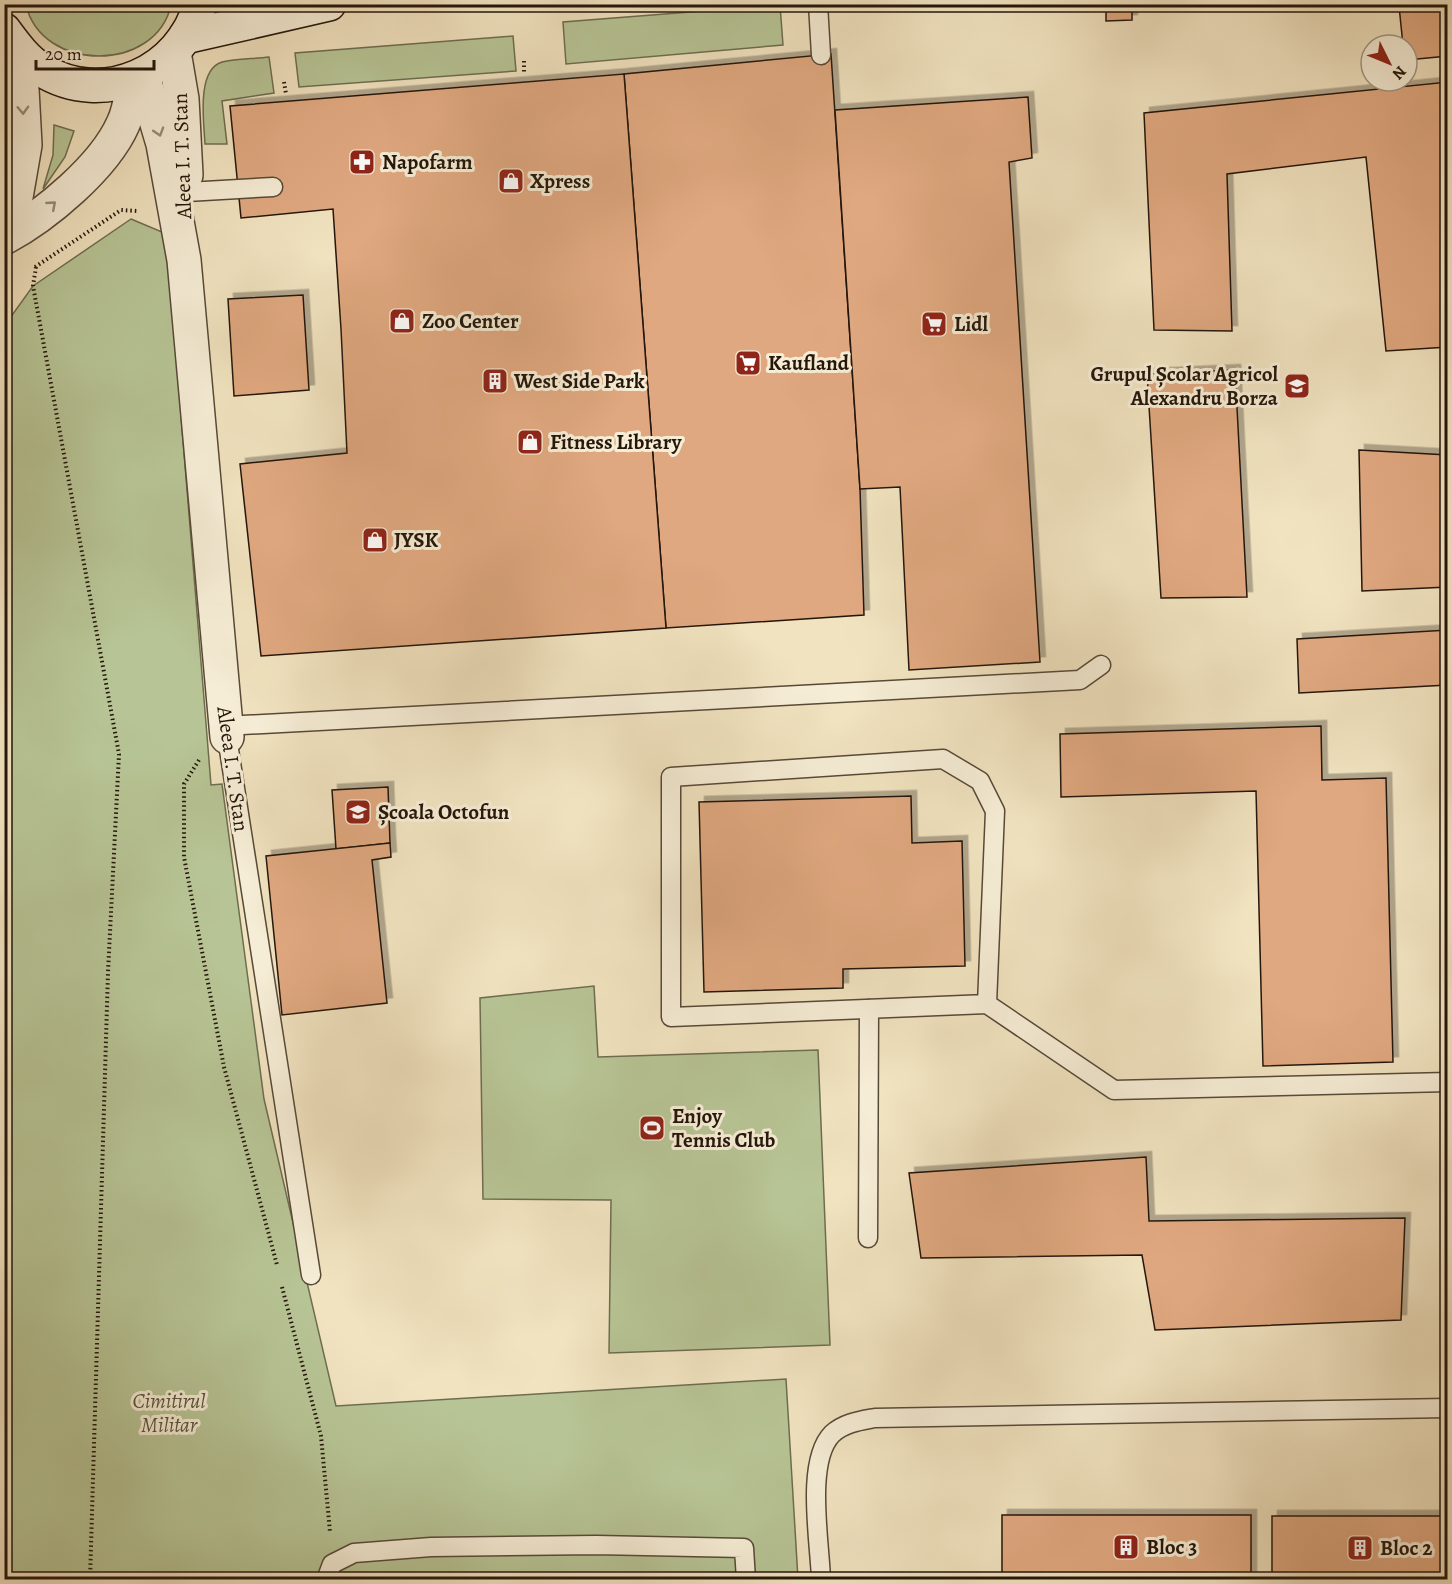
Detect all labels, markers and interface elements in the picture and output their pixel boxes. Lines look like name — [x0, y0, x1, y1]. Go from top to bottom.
scale bar — [36, 33, 154, 71]
north arrow — [1359, 33, 1419, 93]
text: 20 m — [45, 42, 82, 66]
text: N — [1387, 61, 1411, 85]
street label: Aleea I. T. Stan — [166, 92, 198, 221]
one-way arrow — [17, 106, 30, 115]
one-way arrow — [152, 126, 164, 137]
pharmacy icon: Napofarm — [347, 147, 377, 177]
place label: Napofarm — [382, 148, 473, 176]
shop icon: Xpress — [496, 166, 526, 196]
place label: Xpress — [530, 167, 590, 195]
one-way arrow — [45, 201, 56, 212]
shop icon: Zoo Center — [387, 306, 417, 336]
place label: Zoo Center — [422, 307, 519, 335]
supermarket icon: Lidl — [919, 309, 949, 339]
place label: Lidl — [954, 310, 989, 338]
supermarket icon: Kaufland — [733, 348, 763, 378]
place label: Kaufland — [768, 349, 850, 377]
place label: Grupul Școlar Agricol Alexandru Borza — [1090, 360, 1279, 412]
building icon: West Side Park — [480, 366, 510, 396]
place label: West Side Park — [513, 367, 645, 395]
school or university icon: Grupul Școlar Agricol Alexandru Borza — [1282, 371, 1312, 401]
shop icon: Fitness Library — [515, 427, 545, 457]
place label: Fitness Library — [550, 428, 683, 456]
shop icon: JYSK — [360, 525, 390, 555]
place label: JYSK — [394, 526, 439, 554]
street label: Aleea I. T. Stan — [210, 704, 256, 833]
school or university icon: Școala Octofun — [343, 797, 373, 827]
place label: Școala Octofun — [378, 798, 510, 826]
place label: Enjoy Tennis Club — [672, 1102, 776, 1154]
sports icon: Enjoy Tennis Club — [637, 1113, 667, 1143]
park label: Cimitirul Militar — [132, 1387, 206, 1439]
building icon: Bloc 3 — [1111, 1532, 1141, 1562]
place label: Bloc 3 — [1146, 1533, 1197, 1561]
building icon: Bloc 2 — [1345, 1533, 1375, 1563]
place label: Bloc 2 — [1380, 1534, 1432, 1562]

